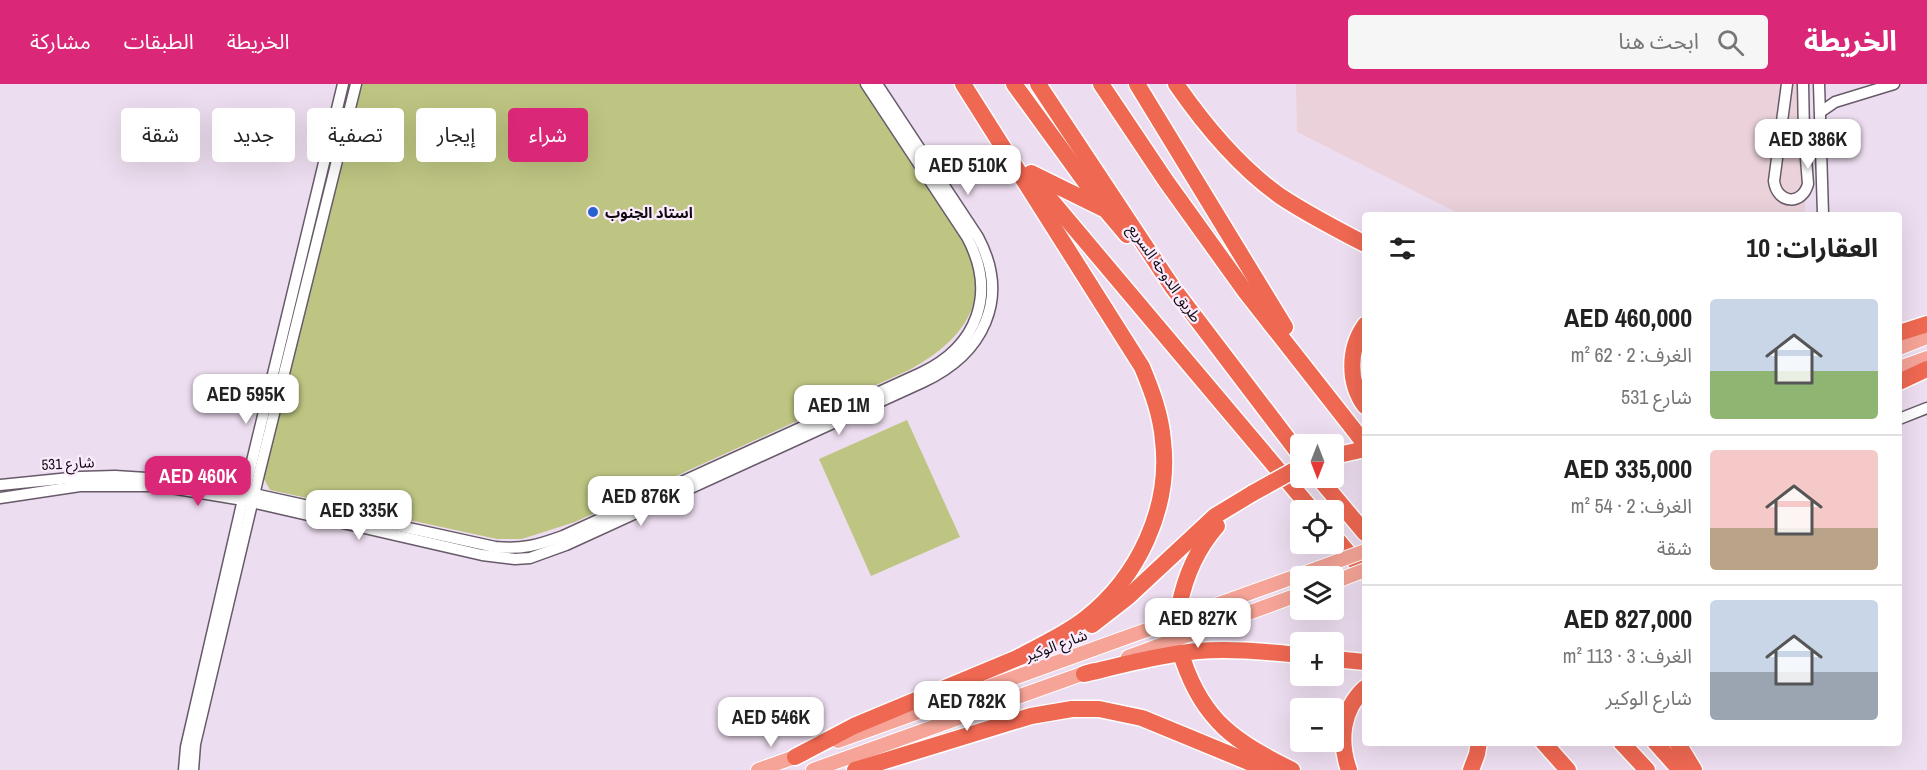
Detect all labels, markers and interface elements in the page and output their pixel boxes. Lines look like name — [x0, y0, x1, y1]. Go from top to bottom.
search box — [1348, 15, 1768, 69]
text: الخريطة — [1804, 22, 1897, 60]
text: ابحث هنا — [1618, 26, 1699, 56]
icon: search — [1714, 26, 1747, 59]
text: مشاركة — [30, 27, 91, 56]
text: الطبقات — [124, 27, 194, 56]
text: الخريطة — [227, 27, 290, 56]
chip: شقة — [121, 108, 200, 162]
chip: جديد — [212, 108, 295, 162]
chip: تصفية — [307, 108, 404, 162]
chip: إيجار — [416, 108, 496, 162]
chip: شراء — [508, 108, 588, 162]
pin: AED 386K — [1746, 119, 1870, 170]
text: AED 386K — [1769, 125, 1847, 152]
pin: AED 510K — [906, 145, 1030, 196]
text: AED 510K — [929, 151, 1007, 178]
place label: استاد الجنوب — [605, 202, 693, 223]
marker: استاد الجنوب — [586, 205, 600, 219]
street label: طريق الدوحة السريع — [1122, 220, 1207, 327]
text: العقارات: 10 — [1746, 230, 1878, 265]
icon: filters — [1386, 232, 1419, 265]
text: AED 460,000 — [1564, 300, 1692, 335]
icon: home — [1758, 323, 1830, 395]
text: الغرف: 2 · 62 m² — [1571, 341, 1692, 368]
pin: AED 595K — [184, 374, 308, 425]
text: AED 595K — [207, 380, 285, 407]
text: شارع 531 — [1621, 383, 1692, 410]
pin: AED 1M — [790, 385, 888, 436]
text: AED 1M — [808, 391, 870, 418]
north arrow — [1290, 434, 1344, 488]
map controls — [1290, 434, 1344, 752]
street label: شارع 531 — [41, 451, 95, 477]
text: AED 335,000 — [1564, 451, 1692, 486]
pin: AED 460K — [136, 456, 260, 507]
text: AED 460K — [159, 462, 237, 489]
icon: home — [1758, 474, 1830, 546]
pin: AED 876K — [579, 476, 703, 527]
text: AED 876K — [602, 482, 680, 509]
pin: AED 335K — [297, 490, 421, 541]
text: الغرف: 2 · 54 m² — [1571, 492, 1692, 519]
text: AED 335K — [320, 496, 398, 523]
button: locate — [1290, 500, 1344, 554]
text: شقة — [1657, 534, 1692, 561]
button: layers — [1290, 566, 1344, 620]
pin: AED 827K — [1136, 598, 1260, 649]
text: AED 827,000 — [1564, 601, 1692, 636]
text: AED 827K — [1159, 604, 1237, 631]
street label: شارع الوكير — [1021, 624, 1091, 668]
icon: home — [1758, 624, 1830, 696]
button: + — [1290, 632, 1344, 686]
text: الغرف: 3 · 113 m² — [1563, 642, 1692, 669]
pin: AED 782K — [905, 681, 1029, 732]
text: شارع الوكير — [1605, 684, 1692, 711]
text: AED 782K — [928, 687, 1006, 714]
pin: AED 546K — [709, 697, 833, 748]
button: − — [1290, 698, 1344, 752]
text: AED 546K — [732, 703, 810, 730]

